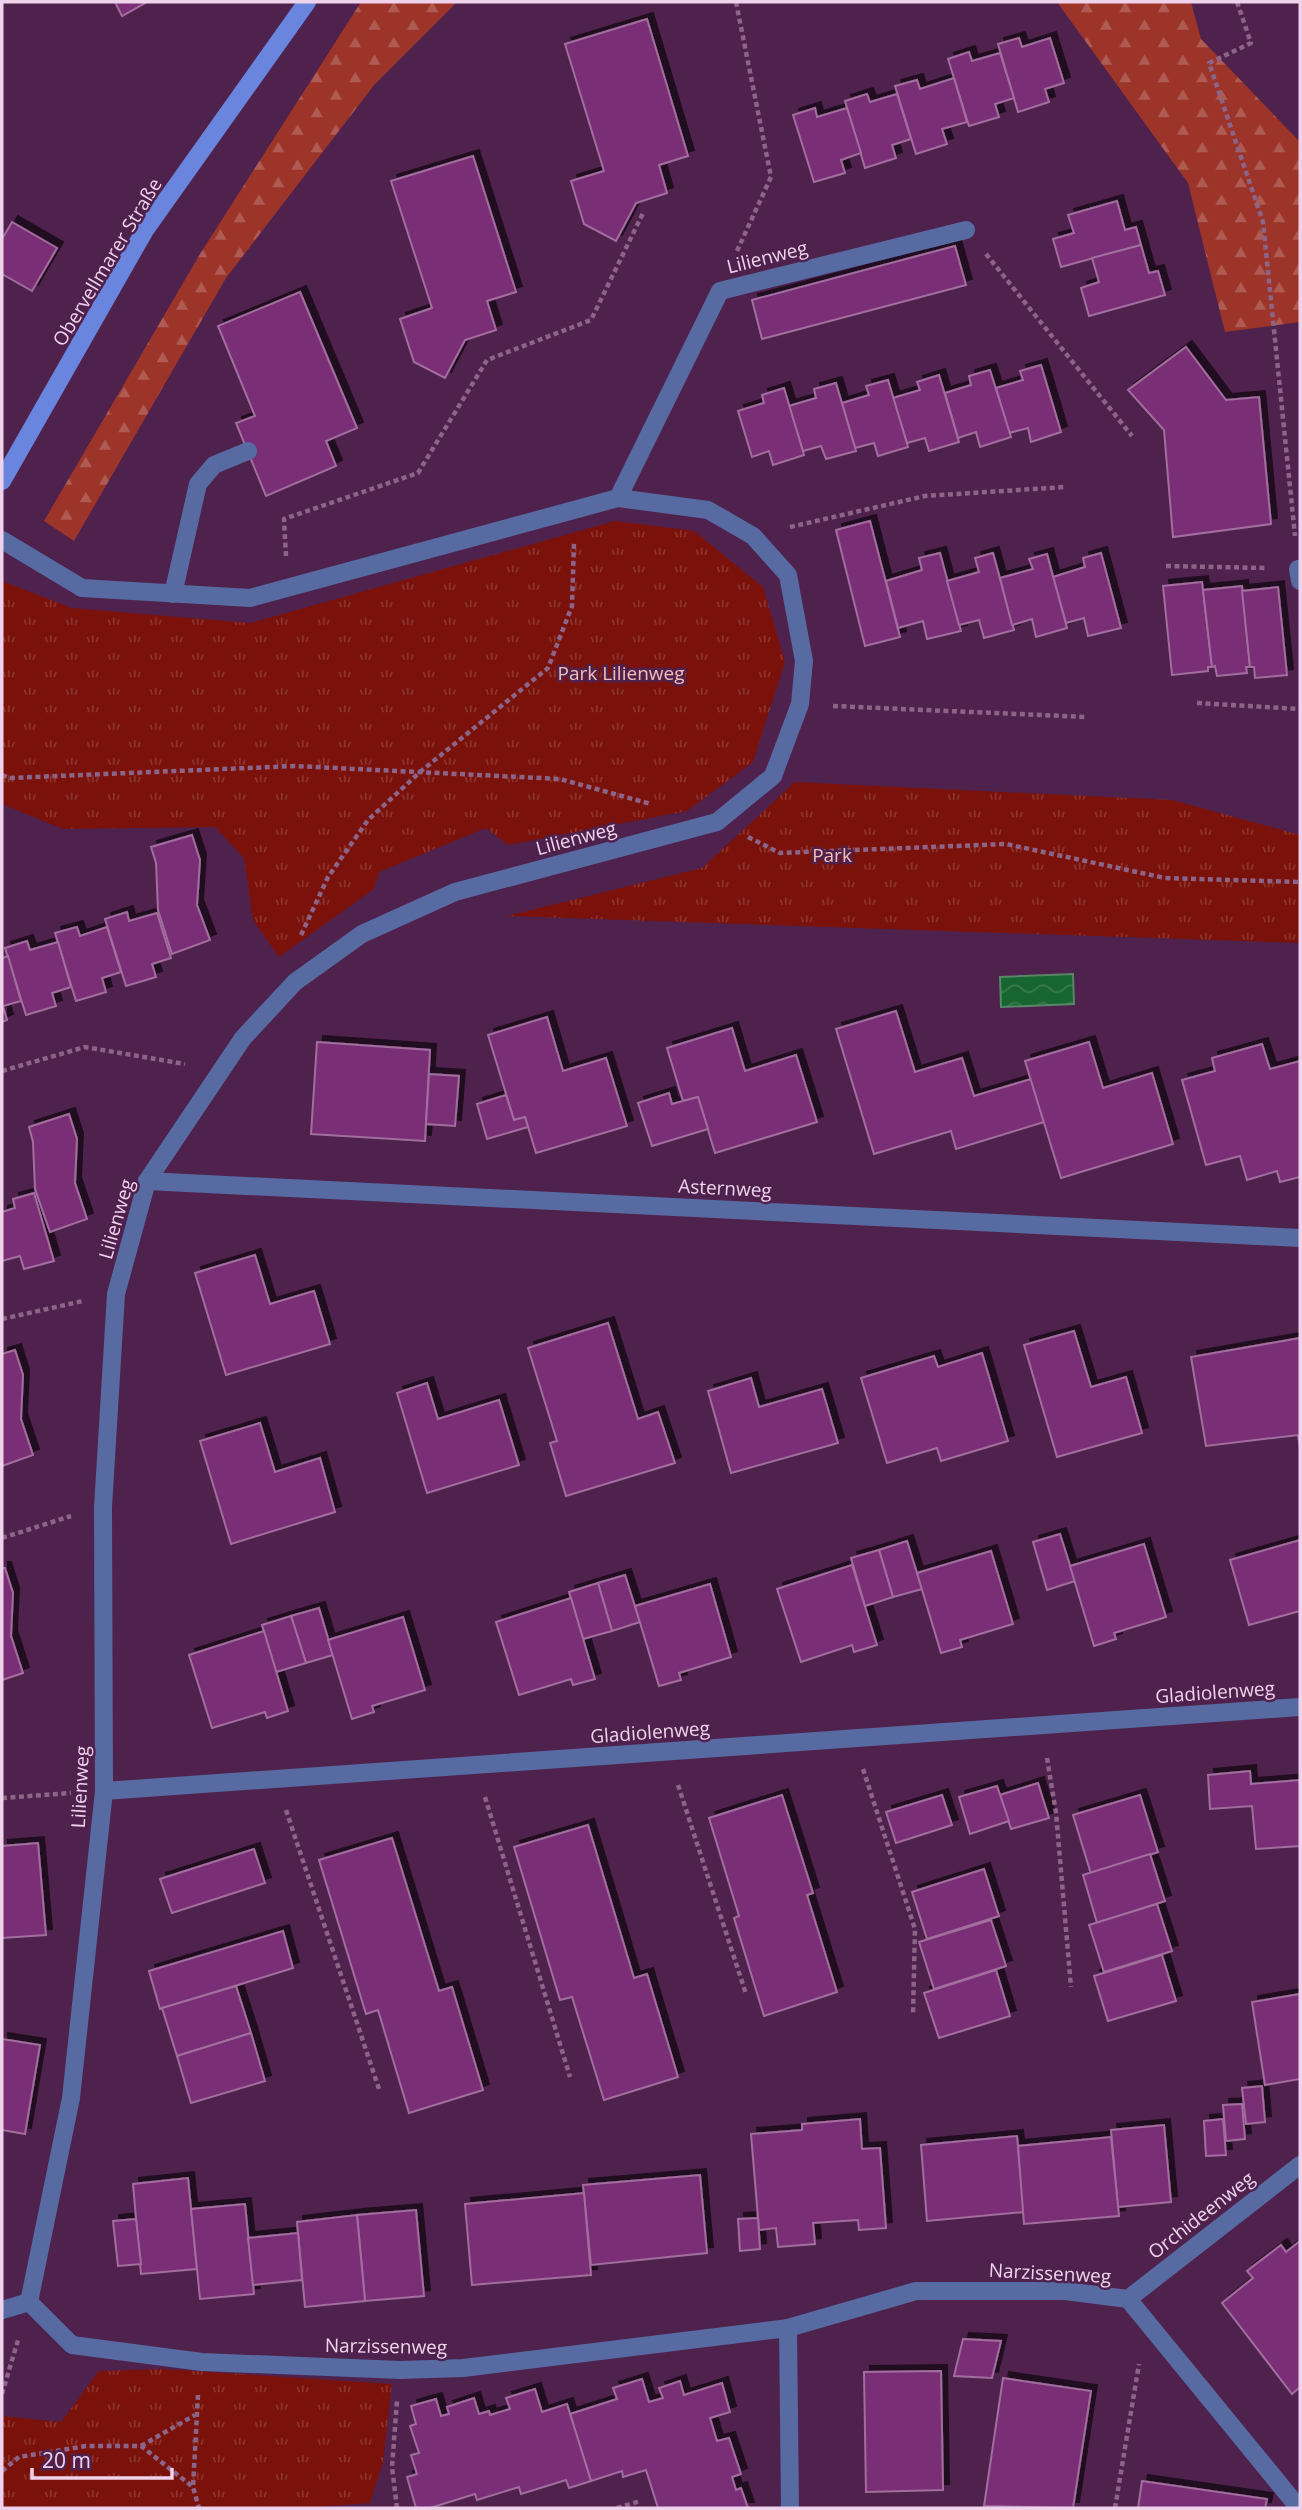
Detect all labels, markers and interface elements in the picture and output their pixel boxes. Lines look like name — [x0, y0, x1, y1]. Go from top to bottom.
street label: Obervellmarer Straße — [46, 173, 168, 351]
street label: Lilienweg — [724, 234, 810, 280]
park label: Park Lilienweg — [557, 660, 685, 686]
street label: Lilienweg — [533, 815, 619, 861]
park label: Park — [812, 842, 852, 868]
street label: Asternweg — [678, 1173, 772, 1203]
street label: Lilienweg — [92, 1176, 140, 1262]
street label: Gladiolenweg — [1154, 1675, 1276, 1709]
street label: Gladiolenweg — [589, 1715, 711, 1749]
street label: Lilienweg — [65, 1745, 95, 1829]
street label: Orchideenweg — [1142, 2165, 1260, 2265]
street label: Narzissenweg — [988, 2257, 1112, 2289]
street label: Narzissenweg — [325, 2332, 447, 2360]
scale bar — [32, 2436, 172, 2480]
text: 20 m — [42, 2446, 91, 2474]

